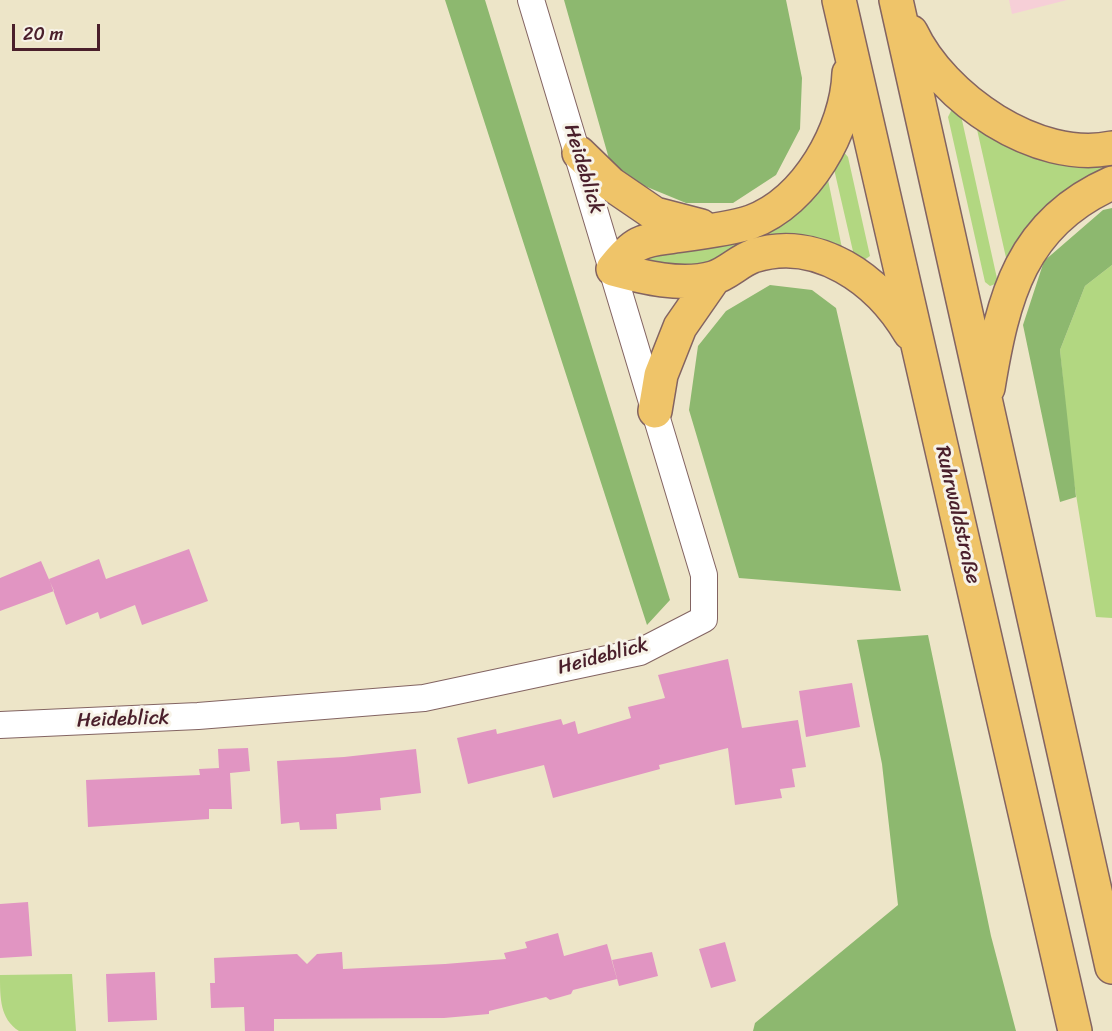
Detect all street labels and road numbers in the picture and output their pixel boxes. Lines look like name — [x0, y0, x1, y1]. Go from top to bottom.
street label: Heideblick — [558, 121, 608, 217]
street label: Ruhrwaldstraße — [929, 444, 985, 586]
street label: Heideblick — [555, 633, 651, 681]
street label: Heideblick — [76, 706, 170, 734]

